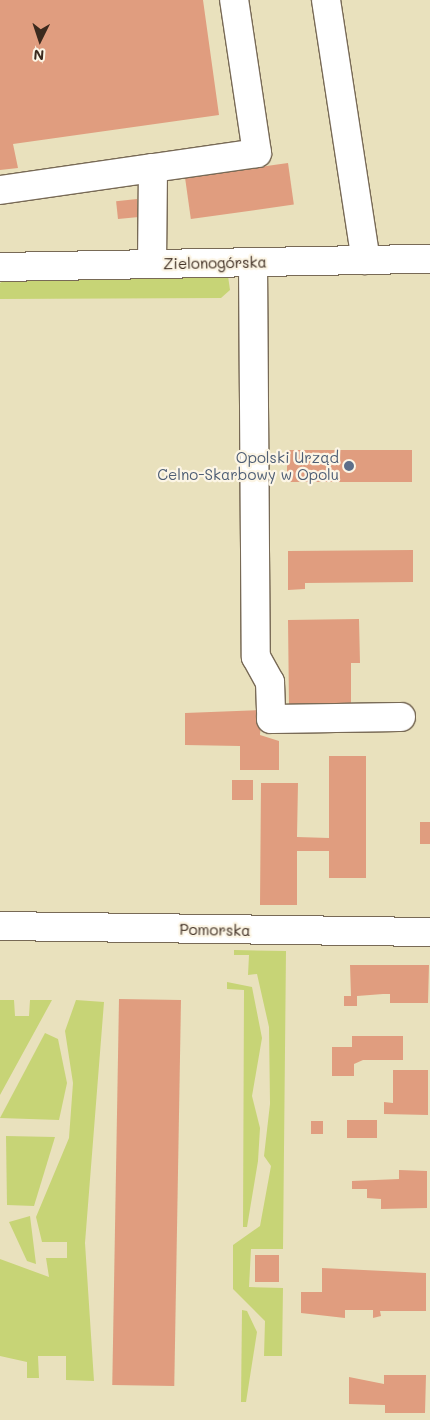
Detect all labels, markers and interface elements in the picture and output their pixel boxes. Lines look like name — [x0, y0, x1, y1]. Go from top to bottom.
north arrow — [15, 15, 65, 65]
text: N — [33, 46, 45, 65]
street label: Zielonogórska — [163, 253, 267, 273]
place label: Opolski Urząd Celno-Skarbowy w Opolu — [157, 448, 339, 483]
marker: Opolski Urząd Celno-Skarbowy w Opolu — [343, 460, 355, 472]
street label: Pomorska — [179, 920, 251, 940]

